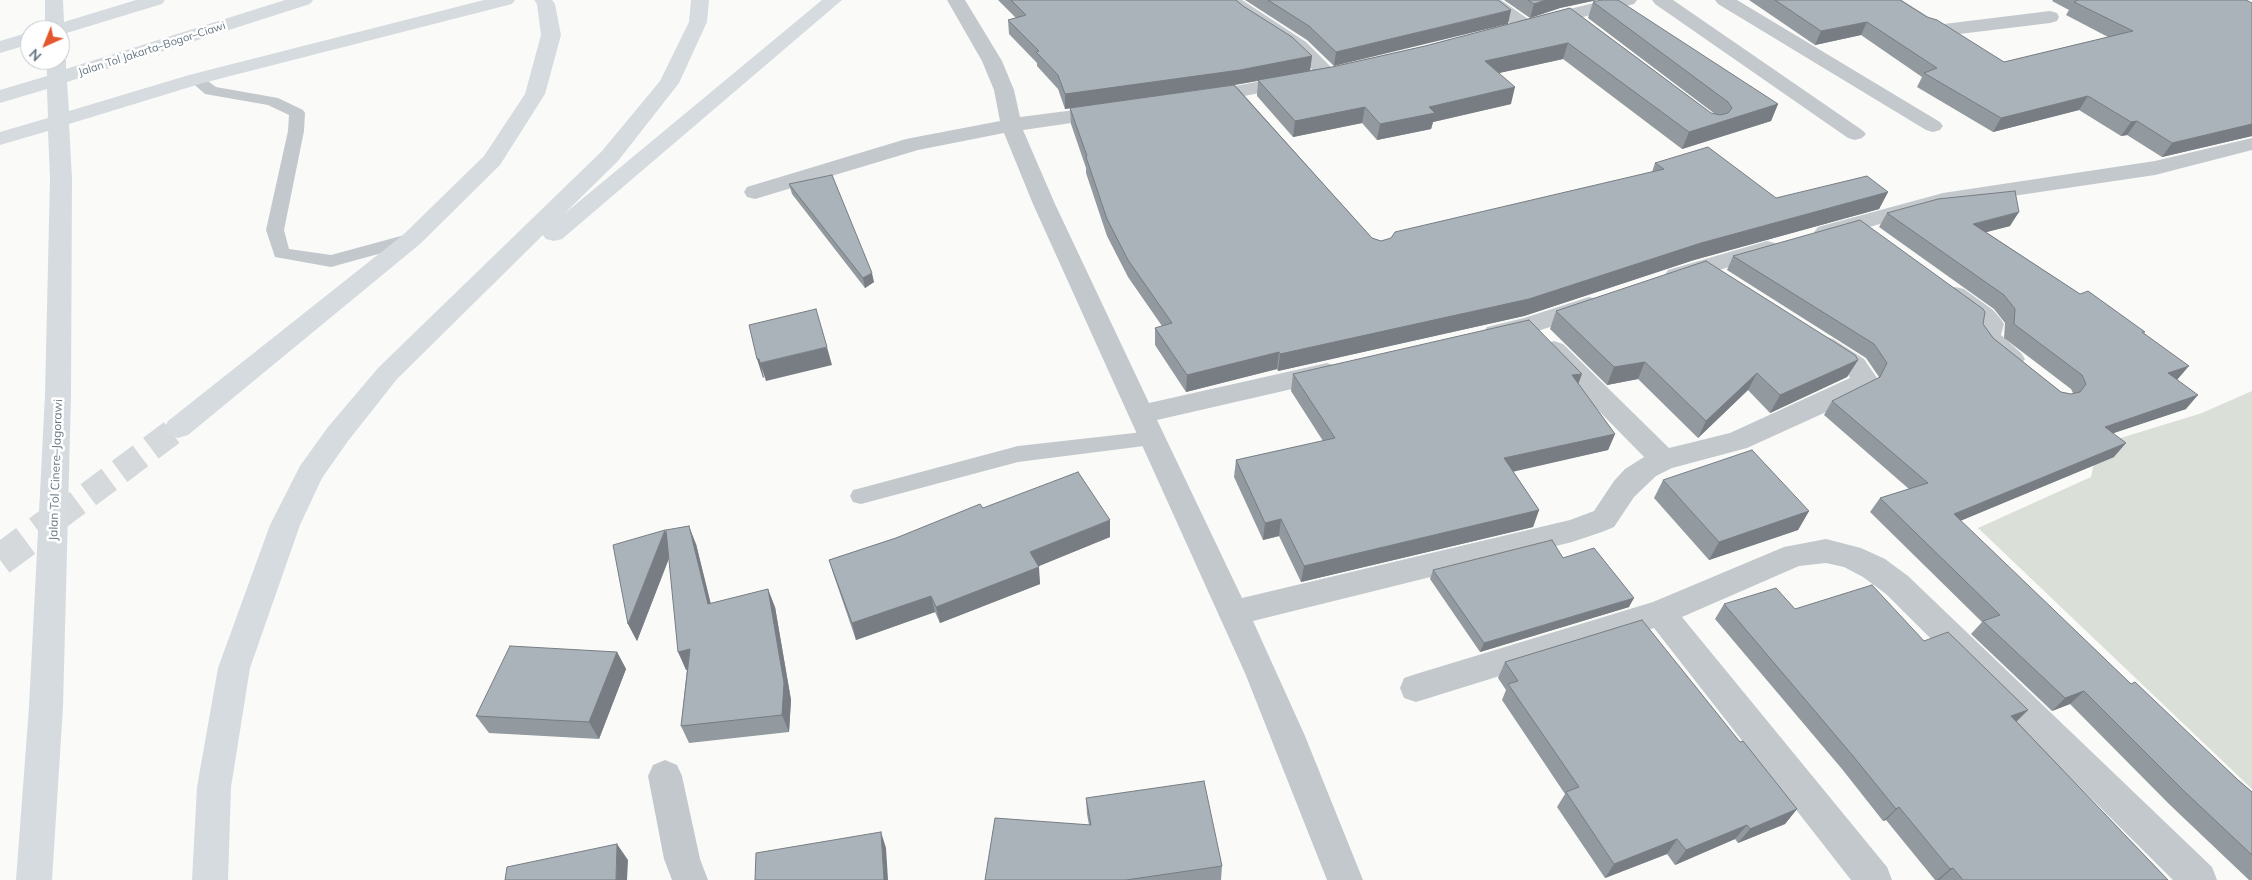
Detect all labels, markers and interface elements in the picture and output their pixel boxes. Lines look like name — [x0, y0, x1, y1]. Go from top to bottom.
street label: Jalan Tol Jakarta–Bogor–Ciawi — [77, 19, 227, 79]
north arrow — [20, 20, 70, 70]
text: N — [25, 45, 45, 65]
street label: Jalan Tol Cinere–Jagorawi — [46, 399, 66, 541]

